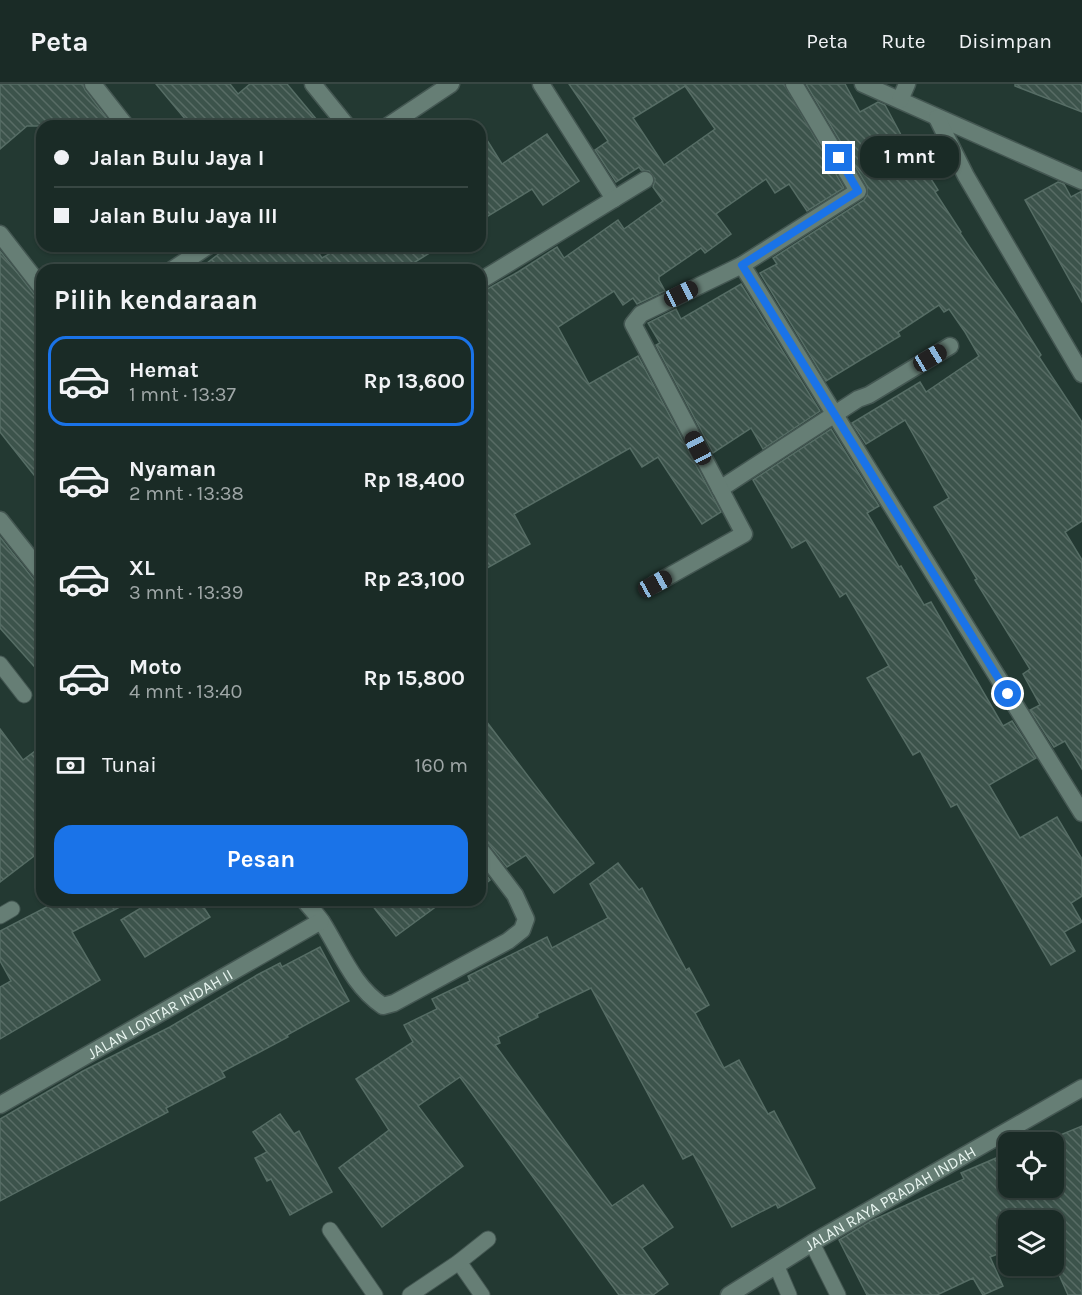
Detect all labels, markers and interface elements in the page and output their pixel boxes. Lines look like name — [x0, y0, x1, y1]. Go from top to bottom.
text: Peta — [30, 25, 89, 58]
text: Peta — [806, 29, 848, 53]
text: Rute — [881, 29, 925, 53]
text: Disimpan — [958, 29, 1052, 53]
callout: 1 mnt — [860, 137, 959, 179]
route end — [825, 144, 852, 171]
text: Jalan Bulu Jaya I — [90, 145, 264, 171]
text: 1 mnt — [884, 145, 935, 168]
text: Jalan Bulu Jaya III — [90, 203, 278, 229]
car — [661, 278, 701, 310]
text: Pilih kendaraan — [54, 284, 258, 316]
car — [910, 341, 950, 375]
icon: car — [57, 354, 111, 408]
text: Hemat — [129, 357, 199, 383]
text: Rp 13,600 — [364, 368, 465, 394]
text: 1 mnt · 13:37 — [129, 383, 236, 406]
car — [682, 428, 714, 468]
icon: car — [57, 453, 111, 507]
text: Nyaman — [129, 456, 216, 482]
text: Rp 18,400 — [363, 467, 465, 493]
text: 2 mnt · 13:38 — [129, 482, 244, 505]
icon: car — [57, 552, 111, 606]
text: XL — [129, 555, 155, 581]
text: Rp 23,100 — [364, 566, 465, 592]
car — [635, 567, 675, 601]
text: 3 mnt · 13:39 — [129, 581, 243, 604]
icon: car — [57, 651, 111, 705]
text: Moto — [129, 654, 182, 680]
text: Rp 15,800 — [364, 665, 465, 691]
text: 4 mnt · 13:40 — [129, 680, 242, 703]
route start — [994, 680, 1021, 707]
icon: cash — [54, 749, 87, 782]
text: Tunai — [102, 752, 157, 778]
text: 160 m — [415, 754, 468, 777]
button: Pesan — [54, 825, 468, 894]
street label: JALAN LONTAR INDAH II — [84, 965, 236, 1063]
map controls — [998, 1132, 1064, 1276]
button: locate — [998, 1132, 1064, 1198]
street label: JALAN RAYA PRADAH INDAH — [801, 1142, 979, 1255]
button: layers — [998, 1210, 1064, 1276]

